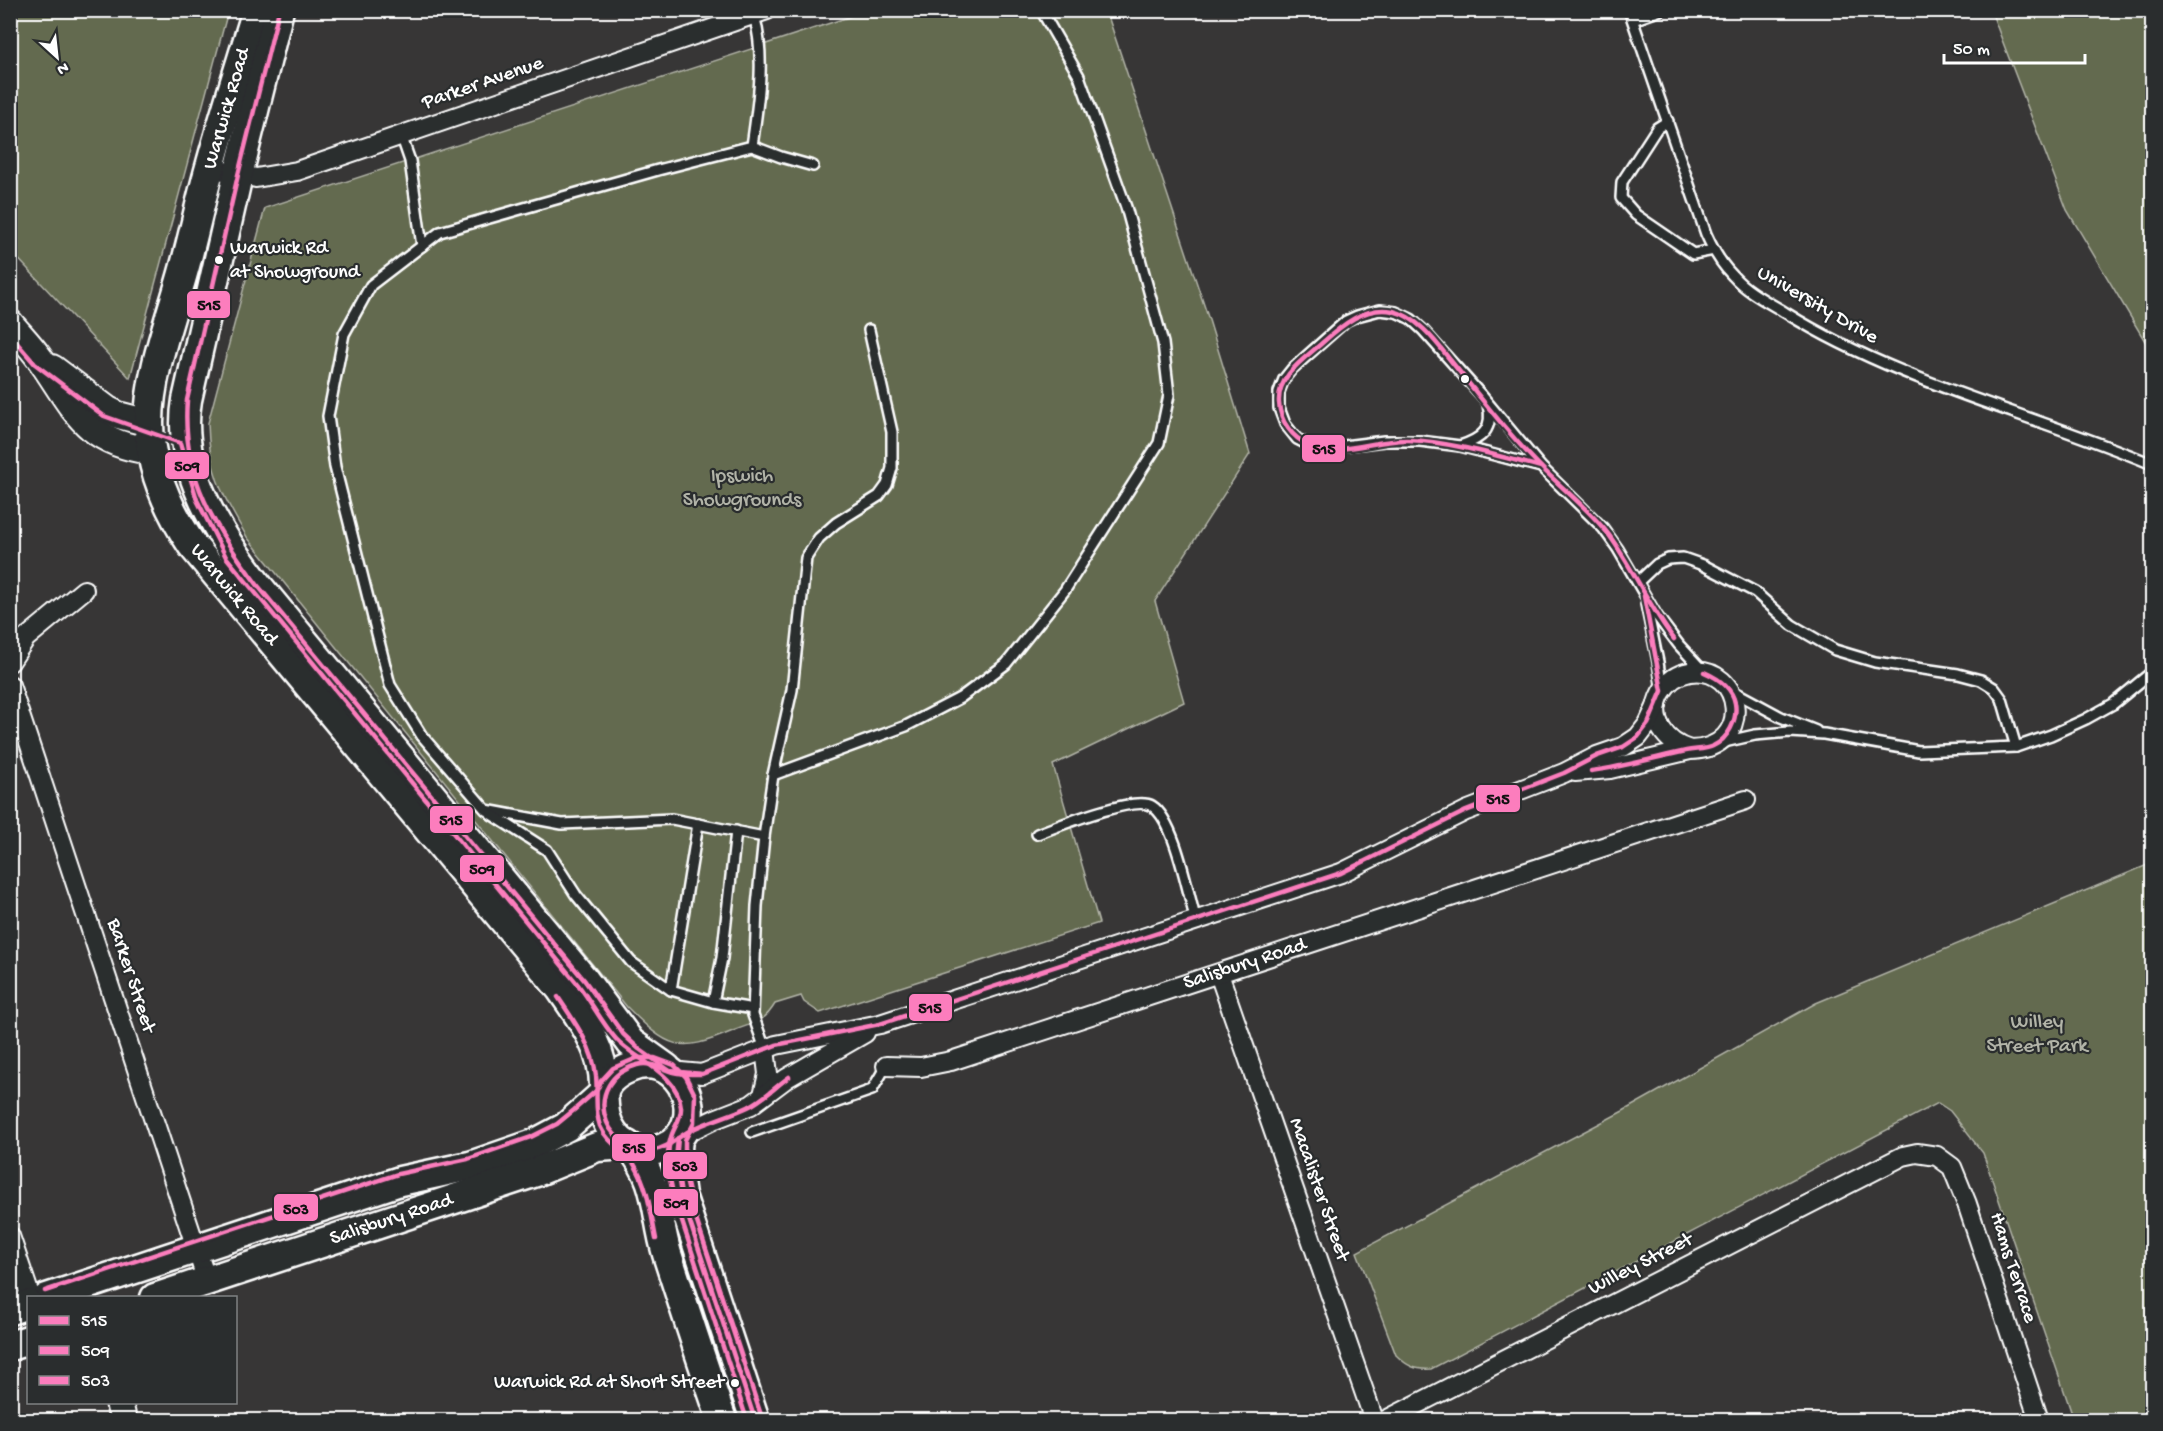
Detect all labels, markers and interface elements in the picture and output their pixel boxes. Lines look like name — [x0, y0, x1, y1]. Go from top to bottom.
north arrow — [27, 27, 87, 87]
scale bar — [1944, 27, 2085, 65]
text: 50 m — [1953, 40, 1990, 61]
street label: Warwick Road — [199, 44, 258, 173]
street label: Parker Avenue — [418, 51, 548, 117]
text: N — [53, 56, 71, 78]
place label: Warwick Rd at Showground — [230, 238, 362, 285]
marker: Warwick Rd at Showground — [213, 254, 225, 266]
street label: University Drive — [1752, 261, 1883, 351]
line badge: 515 — [186, 290, 231, 319]
text: 515 — [197, 298, 221, 317]
unlabelled marker — [1459, 373, 1471, 385]
line badge: 515 — [1301, 434, 1346, 463]
text: 515 — [1312, 442, 1336, 461]
line badge: 509 — [164, 451, 210, 480]
text: 509 — [174, 459, 200, 478]
park label: Ipswich Showgrounds — [683, 465, 802, 514]
street label: Warwick Road — [184, 539, 284, 653]
line badge: 515 — [1475, 784, 1521, 813]
text: 515 — [1486, 792, 1510, 811]
line badge: 515 — [429, 805, 474, 834]
text: 515 — [439, 813, 463, 832]
line badge: 509 — [459, 854, 505, 883]
text: 509 — [469, 862, 495, 881]
street label: Barker Street — [100, 915, 161, 1038]
street label: Salisbury Road — [1180, 932, 1311, 996]
line badge: 515 — [908, 993, 953, 1022]
text: 515 — [918, 1001, 942, 1020]
park label: Willey Street Park — [1986, 1011, 2090, 1060]
street label: Macalister Street — [1282, 1115, 1355, 1267]
line badge: 515 — [611, 1133, 656, 1162]
text: 515 — [622, 1141, 646, 1160]
line badge: 503 — [662, 1151, 708, 1180]
text: 503 — [672, 1159, 698, 1178]
street label: Salisbury Road — [327, 1187, 458, 1252]
line badge: 509 — [653, 1188, 699, 1217]
line badge: 503 — [273, 1193, 319, 1222]
text: 509 — [663, 1196, 689, 1215]
text: 503 — [283, 1202, 309, 1221]
street label: Hams Terrace — [1982, 1210, 2042, 1327]
street label: Willey Street — [1585, 1227, 1700, 1302]
legend — [27, 1296, 237, 1404]
text: 515 — [81, 1312, 107, 1333]
text: 509 — [81, 1342, 110, 1363]
text: 503 — [81, 1372, 110, 1393]
place label: Warwick Rd at Short Street — [494, 1372, 726, 1395]
marker: Warwick Rd at Short Street — [729, 1377, 741, 1389]

